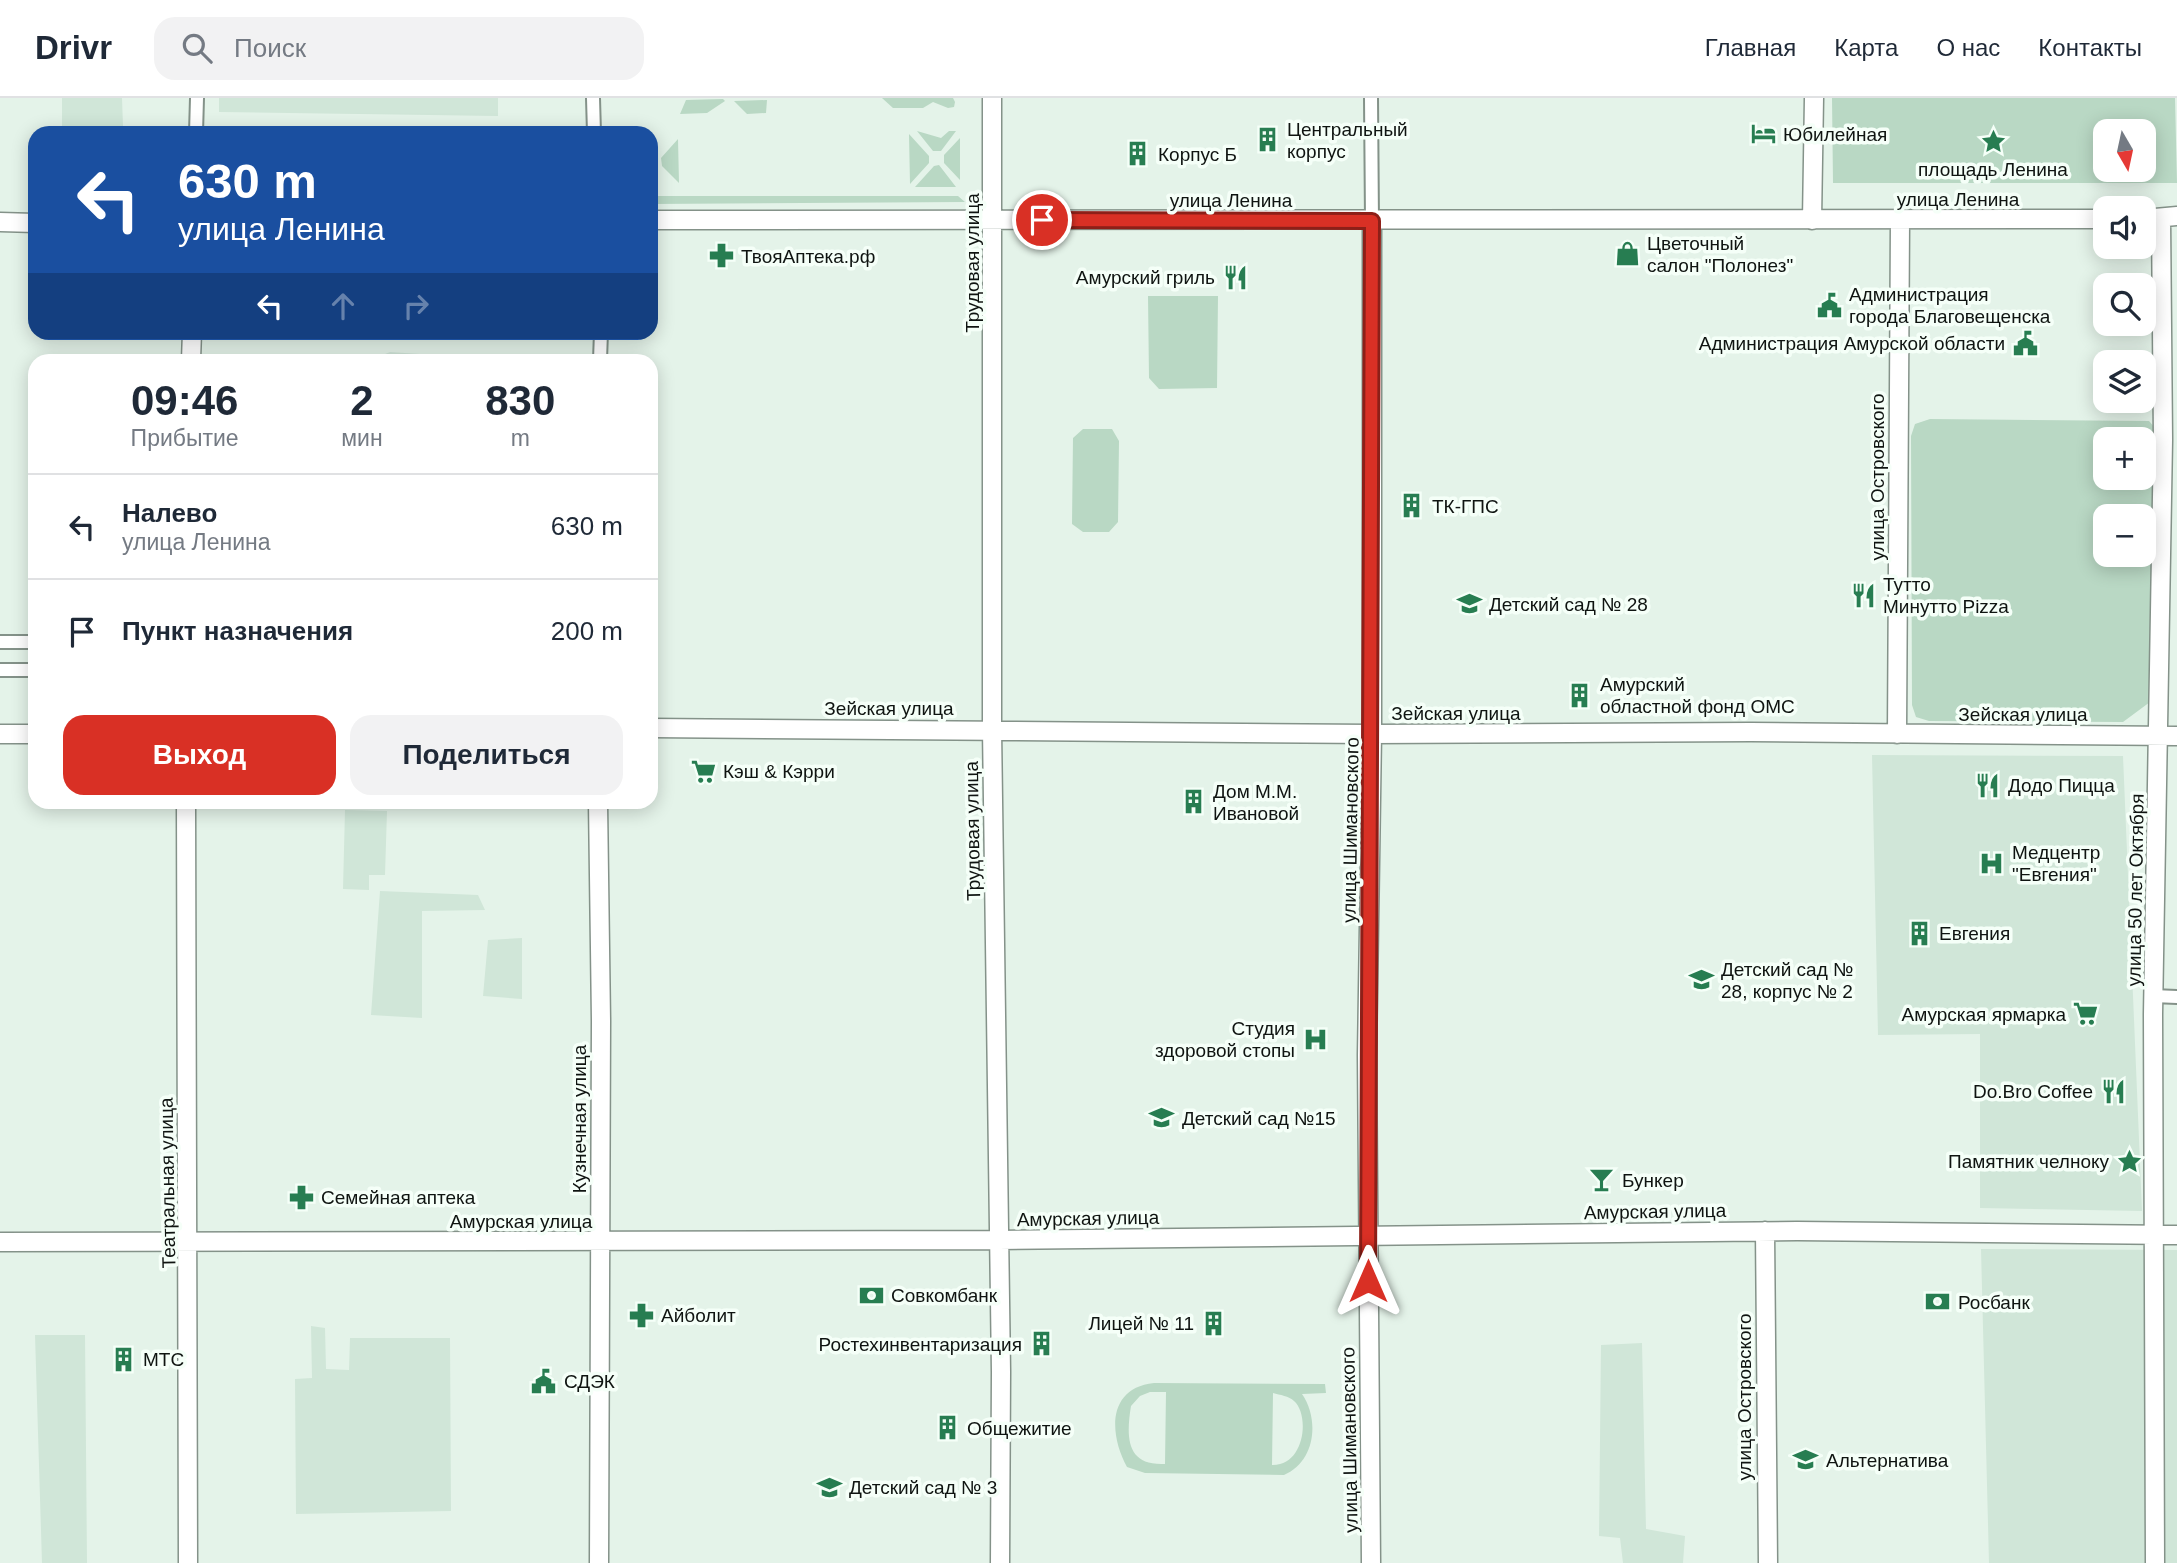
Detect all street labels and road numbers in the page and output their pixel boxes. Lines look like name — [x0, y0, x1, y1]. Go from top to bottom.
street label: улица Ленина — [1897, 189, 2020, 210]
street label: улица Ленина — [1170, 190, 1293, 211]
street label: Трудовая улица — [962, 193, 983, 333]
street label: улица Островского — [1867, 393, 1888, 561]
street label: Зейская улица — [824, 698, 954, 719]
street label: Зейская улица — [1391, 703, 1521, 724]
street label: Зейская улица — [1958, 704, 2088, 725]
street label: улица Шимановского — [1338, 737, 1363, 923]
street label: Трудовая улица — [961, 761, 984, 901]
street label: улица 50 лет Октября — [2123, 793, 2148, 987]
street label: Кузнечная улица — [569, 1044, 590, 1193]
street label: Театральная улица — [156, 1097, 179, 1269]
street label: Амурская улица — [1584, 1200, 1727, 1223]
street label: Амурская улица — [1017, 1207, 1160, 1230]
street label: Амурская улица — [450, 1211, 593, 1232]
street label: улица Островского — [1734, 1313, 1755, 1481]
street label: улица Шимановского — [1337, 1347, 1362, 1533]

